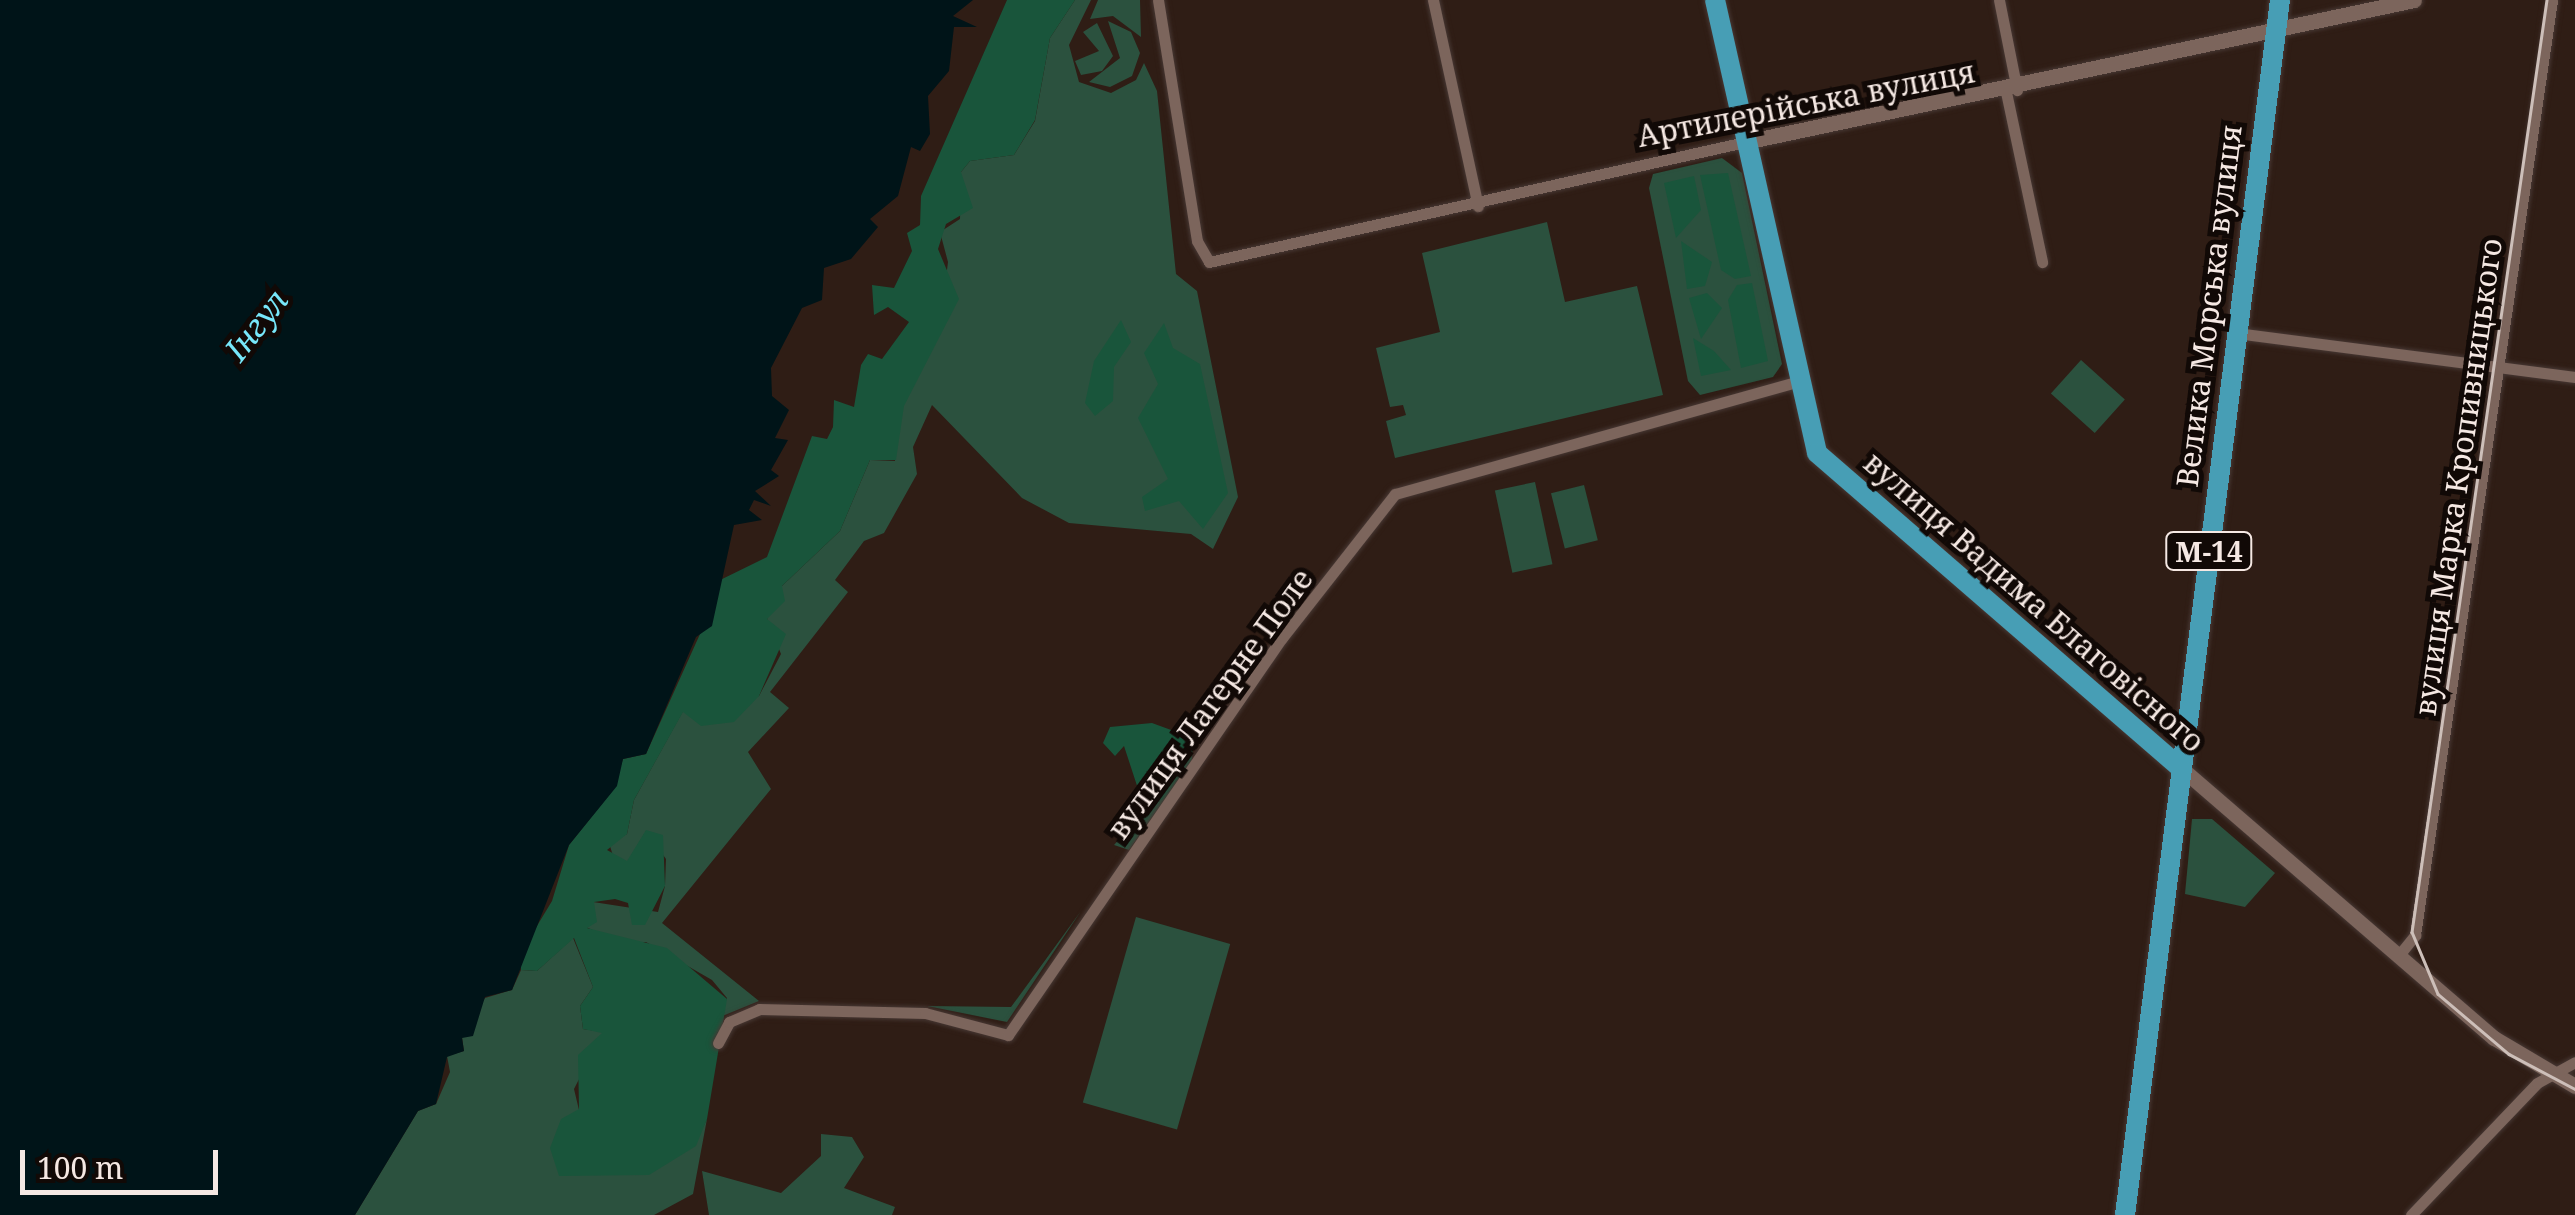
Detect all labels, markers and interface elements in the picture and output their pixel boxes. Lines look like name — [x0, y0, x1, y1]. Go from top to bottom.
street label: Артилерійська вулиця — [1634, 54, 1978, 154]
street label: Велика Морська вулиця — [2169, 123, 2249, 489]
street label: вулиця Марка Кропивницького — [2407, 236, 2509, 718]
water label: Інгул — [216, 282, 296, 368]
street label: вулиця Вадима Благовісного — [1857, 444, 2211, 760]
road number: М-14 — [2164, 528, 2254, 574]
street label: вулиця Лагерне Поле — [1100, 562, 1320, 846]
scale bar — [25, 1130, 222, 1192]
text: 100 m — [37, 1147, 123, 1188]

